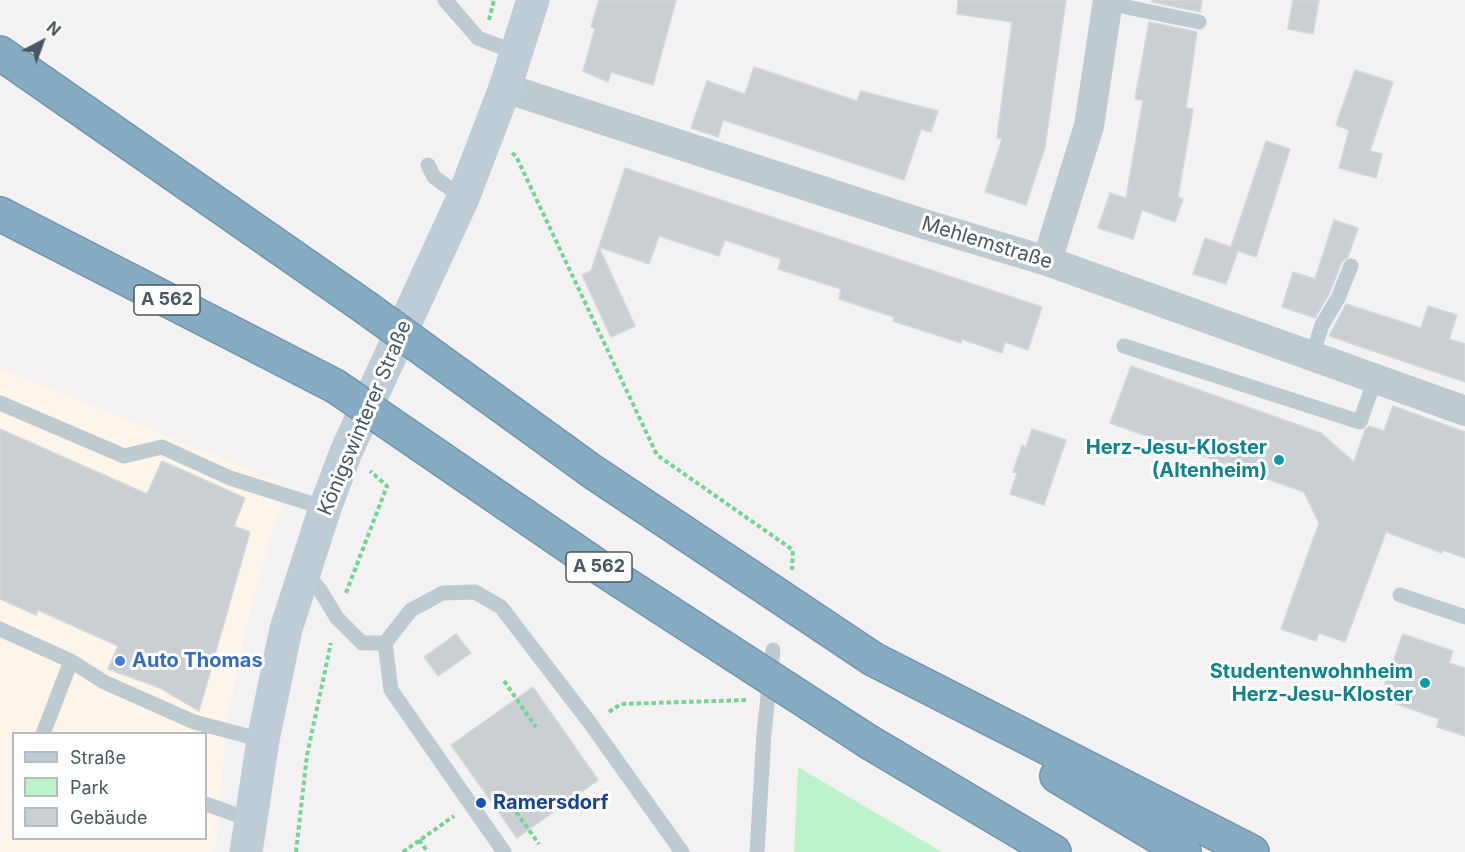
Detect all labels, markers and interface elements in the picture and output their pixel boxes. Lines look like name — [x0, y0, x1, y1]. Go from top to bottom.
north arrow — [12, 12, 72, 72]
text: N — [43, 17, 65, 40]
street label: Mehlemstraße — [919, 212, 1055, 274]
road number: A 562 — [134, 285, 200, 315]
street label: Königswinterer Straße — [313, 317, 417, 519]
place label: Herz-Jesu-Kloster (Altenheim) — [1086, 436, 1267, 483]
marker: Herz-Jesu-Kloster (Altenheim) — [1272, 453, 1286, 467]
road number: A 562 — [566, 552, 632, 582]
place label: Auto Thomas — [132, 649, 263, 673]
marker: Auto Thomas — [113, 654, 127, 668]
place label: Studentenwohnheim Herz-Jesu-Kloster — [1210, 660, 1413, 707]
marker: Studentenwohnheim Herz-Jesu-Kloster — [1418, 676, 1432, 690]
legend — [12, 732, 207, 840]
text: Straße — [70, 747, 126, 768]
text: Park — [70, 777, 109, 798]
place label: Ramersdorf — [493, 791, 609, 815]
marker: Ramersdorf — [474, 796, 488, 810]
text: Gebäude — [70, 807, 147, 828]

